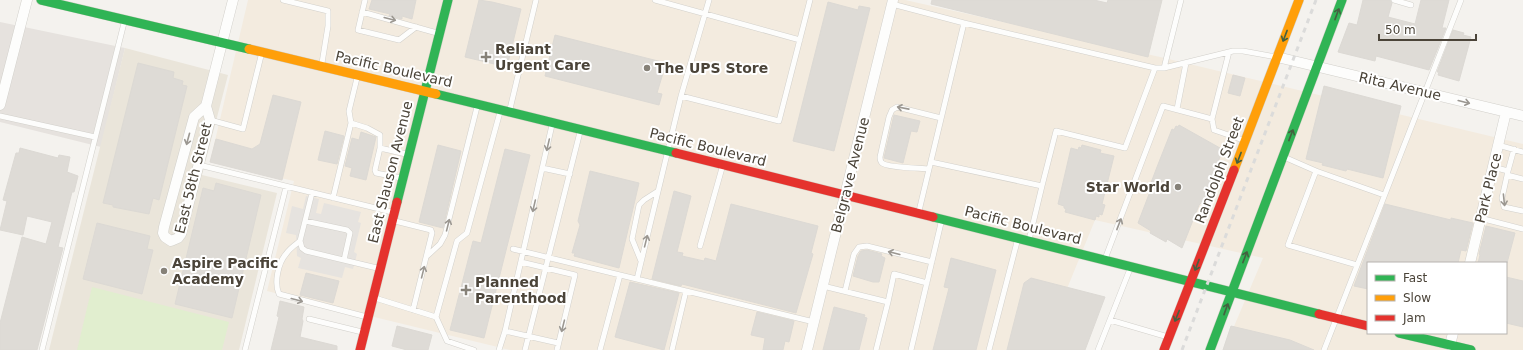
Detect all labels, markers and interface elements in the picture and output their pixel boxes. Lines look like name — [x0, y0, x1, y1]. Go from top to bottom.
one-way arrow — [1333, 8, 1341, 20]
one-way arrow — [383, 16, 396, 24]
scale bar — [1379, 16, 1476, 42]
text: 50 m — [1385, 23, 1416, 37]
one-way arrow — [1280, 30, 1288, 42]
place label: Reliant Urgent Care — [495, 41, 590, 73]
street label: Pacific Boulevard — [334, 48, 454, 90]
marker: Reliant Urgent Care — [480, 51, 492, 63]
place label: The UPS Store — [655, 60, 768, 76]
marker: The UPS Store — [642, 63, 652, 73]
street label: Rita Avenue — [1357, 69, 1443, 103]
one-way arrow — [1457, 98, 1470, 106]
street label: East Slauson Avenue — [365, 99, 415, 245]
one-way arrow — [897, 104, 910, 112]
street label: Randolph Street — [1191, 114, 1247, 226]
street label: Belgrave Avenue — [828, 115, 872, 235]
street label: East 58th Street — [171, 120, 215, 235]
street label: Pacific Boulevard — [648, 125, 768, 169]
one-way arrow — [1288, 130, 1296, 142]
one-way arrow — [184, 132, 191, 145]
one-way arrow — [543, 138, 551, 151]
street label: Park Place — [1472, 151, 1504, 225]
one-way arrow — [1234, 152, 1242, 164]
place label: Star World — [1086, 179, 1170, 195]
marker: Star World — [1173, 182, 1183, 192]
one-way arrow — [1500, 193, 1508, 206]
one-way arrow — [529, 199, 537, 212]
street label: Pacific Boulevard — [963, 203, 1083, 247]
one-way arrow — [1115, 218, 1123, 230]
one-way arrow — [444, 219, 452, 232]
one-way arrow — [643, 235, 651, 248]
one-way arrow — [888, 248, 901, 256]
one-way arrow — [1242, 251, 1250, 263]
place label: Aspire Pacific Academy — [172, 255, 278, 287]
one-way arrow — [1193, 259, 1201, 271]
legend — [1367, 262, 1507, 334]
marker: Aspire Pacific Academy — [159, 266, 169, 276]
one-way arrow — [419, 266, 427, 279]
text: Fast — [1403, 271, 1427, 285]
place label: Planned Parenthood — [475, 274, 567, 306]
marker: Planned Parenthood — [460, 284, 472, 296]
text: Slow — [1403, 291, 1431, 305]
one-way arrow — [290, 297, 303, 304]
one-way arrow — [1222, 303, 1230, 315]
one-way arrow — [1173, 310, 1181, 322]
text: Jam — [1402, 311, 1426, 325]
one-way arrow — [558, 319, 566, 332]

